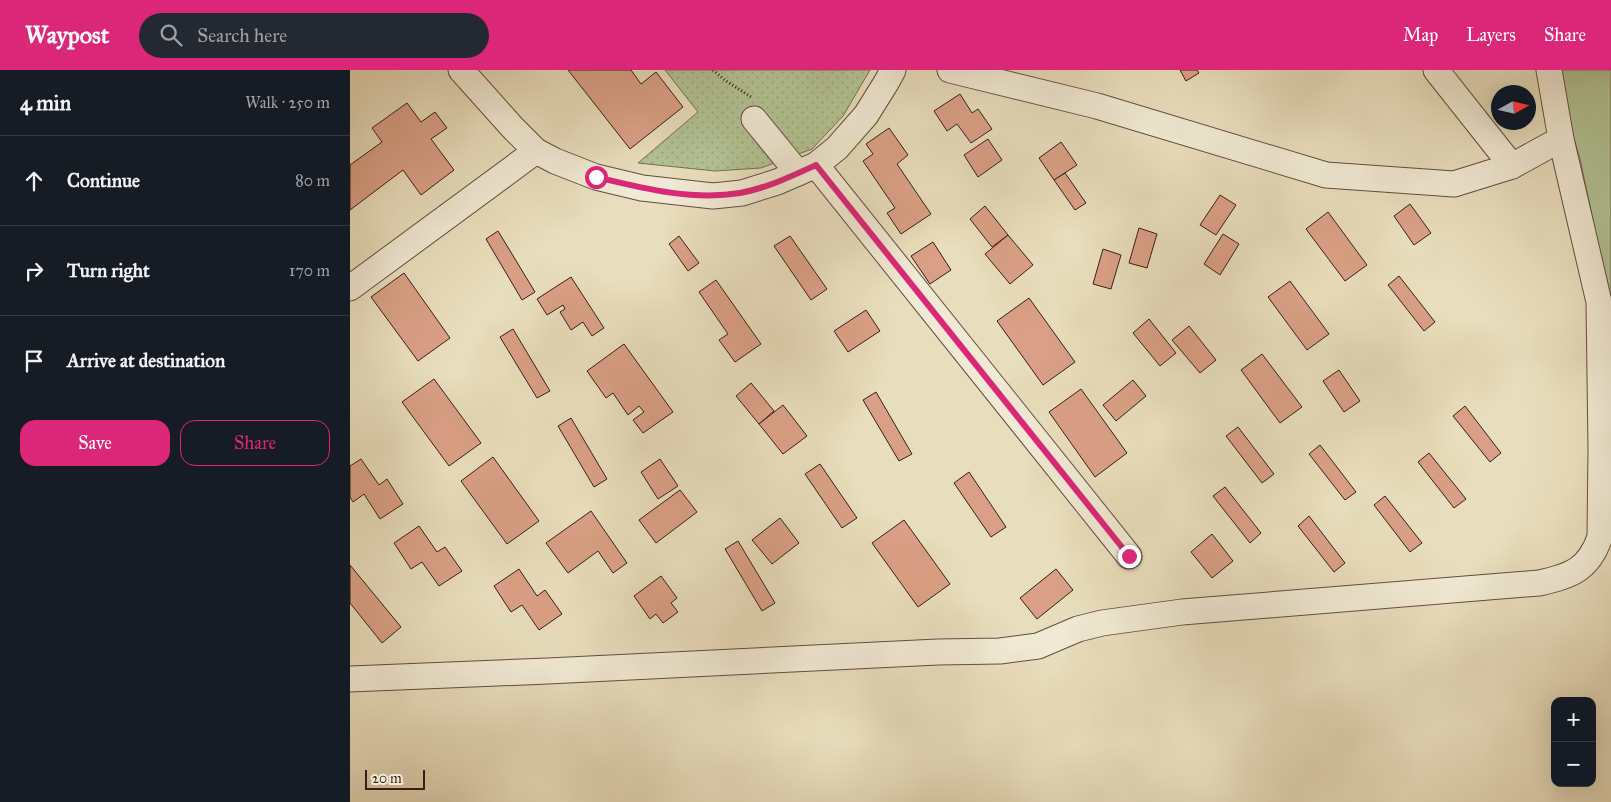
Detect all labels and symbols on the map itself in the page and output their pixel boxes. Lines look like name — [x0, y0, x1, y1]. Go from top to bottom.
north arrow — [1491, 85, 1536, 130]
route start — [585, 166, 608, 189]
route end — [1118, 545, 1141, 568]
scale bar — [365, 767, 425, 790]

